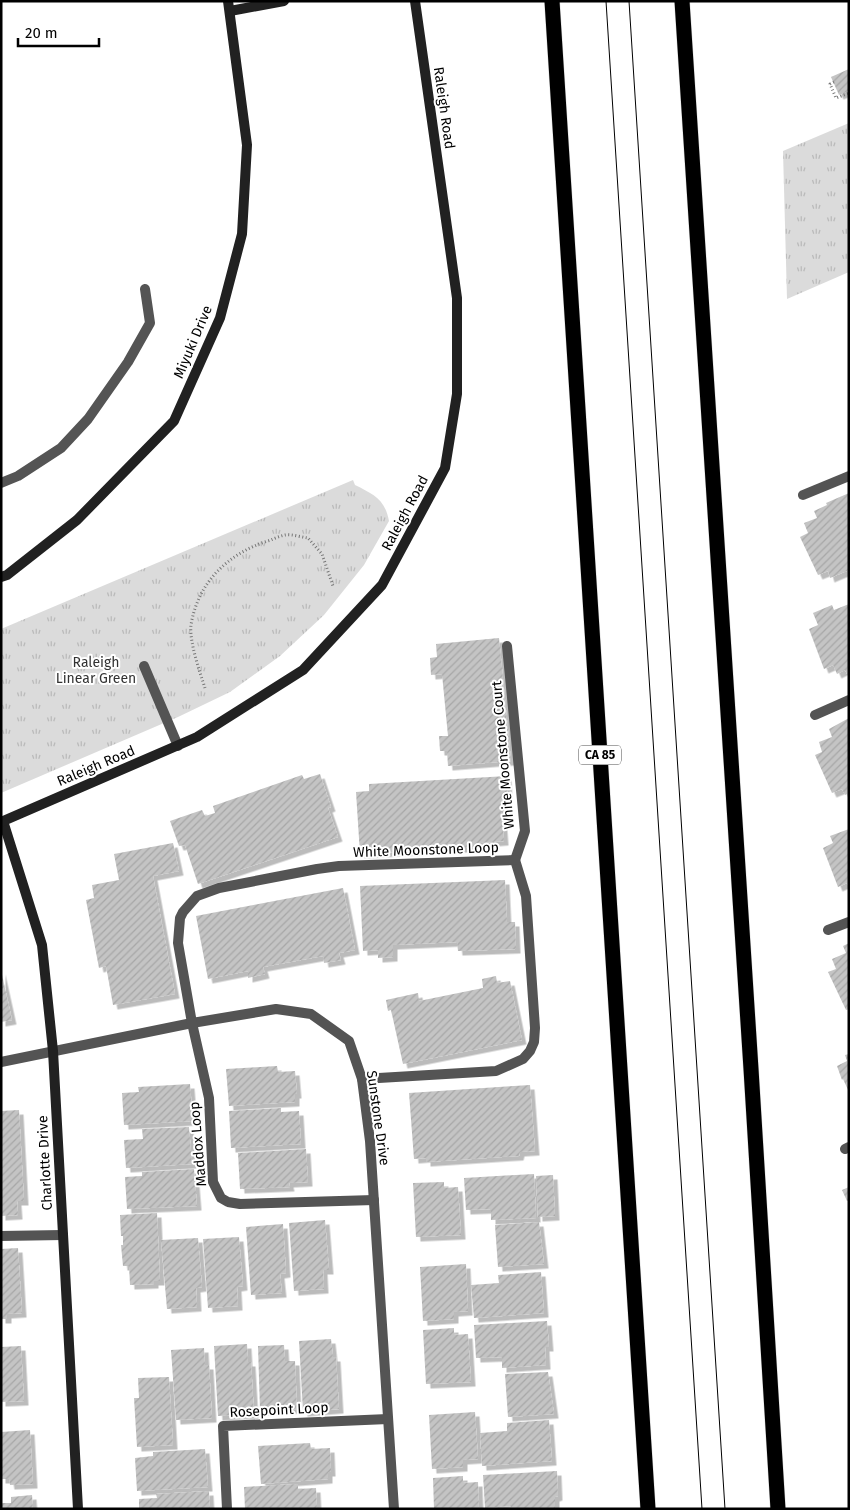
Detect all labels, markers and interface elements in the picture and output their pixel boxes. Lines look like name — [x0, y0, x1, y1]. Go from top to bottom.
scale bar — [18, 15, 99, 47]
text: 20 m — [25, 24, 58, 42]
street label: Raleigh Road — [430, 66, 458, 150]
street label: Miyuki Drive — [170, 303, 216, 381]
street label: Raleigh Road — [378, 472, 432, 554]
park label: Raleigh Linear Green — [56, 654, 136, 687]
street label: White Moonstone Court — [488, 679, 518, 830]
street label: Raleigh Road — [55, 742, 137, 790]
road number: CA 85 — [579, 746, 621, 764]
street label: White Moonstone Loop — [353, 839, 499, 861]
street label: Sunstone Drive — [363, 1069, 393, 1167]
street label: Maddox Loop — [186, 1101, 210, 1187]
street label: Charlotte Drive — [34, 1115, 56, 1211]
street label: Rosepoint Loop — [229, 1399, 329, 1421]

